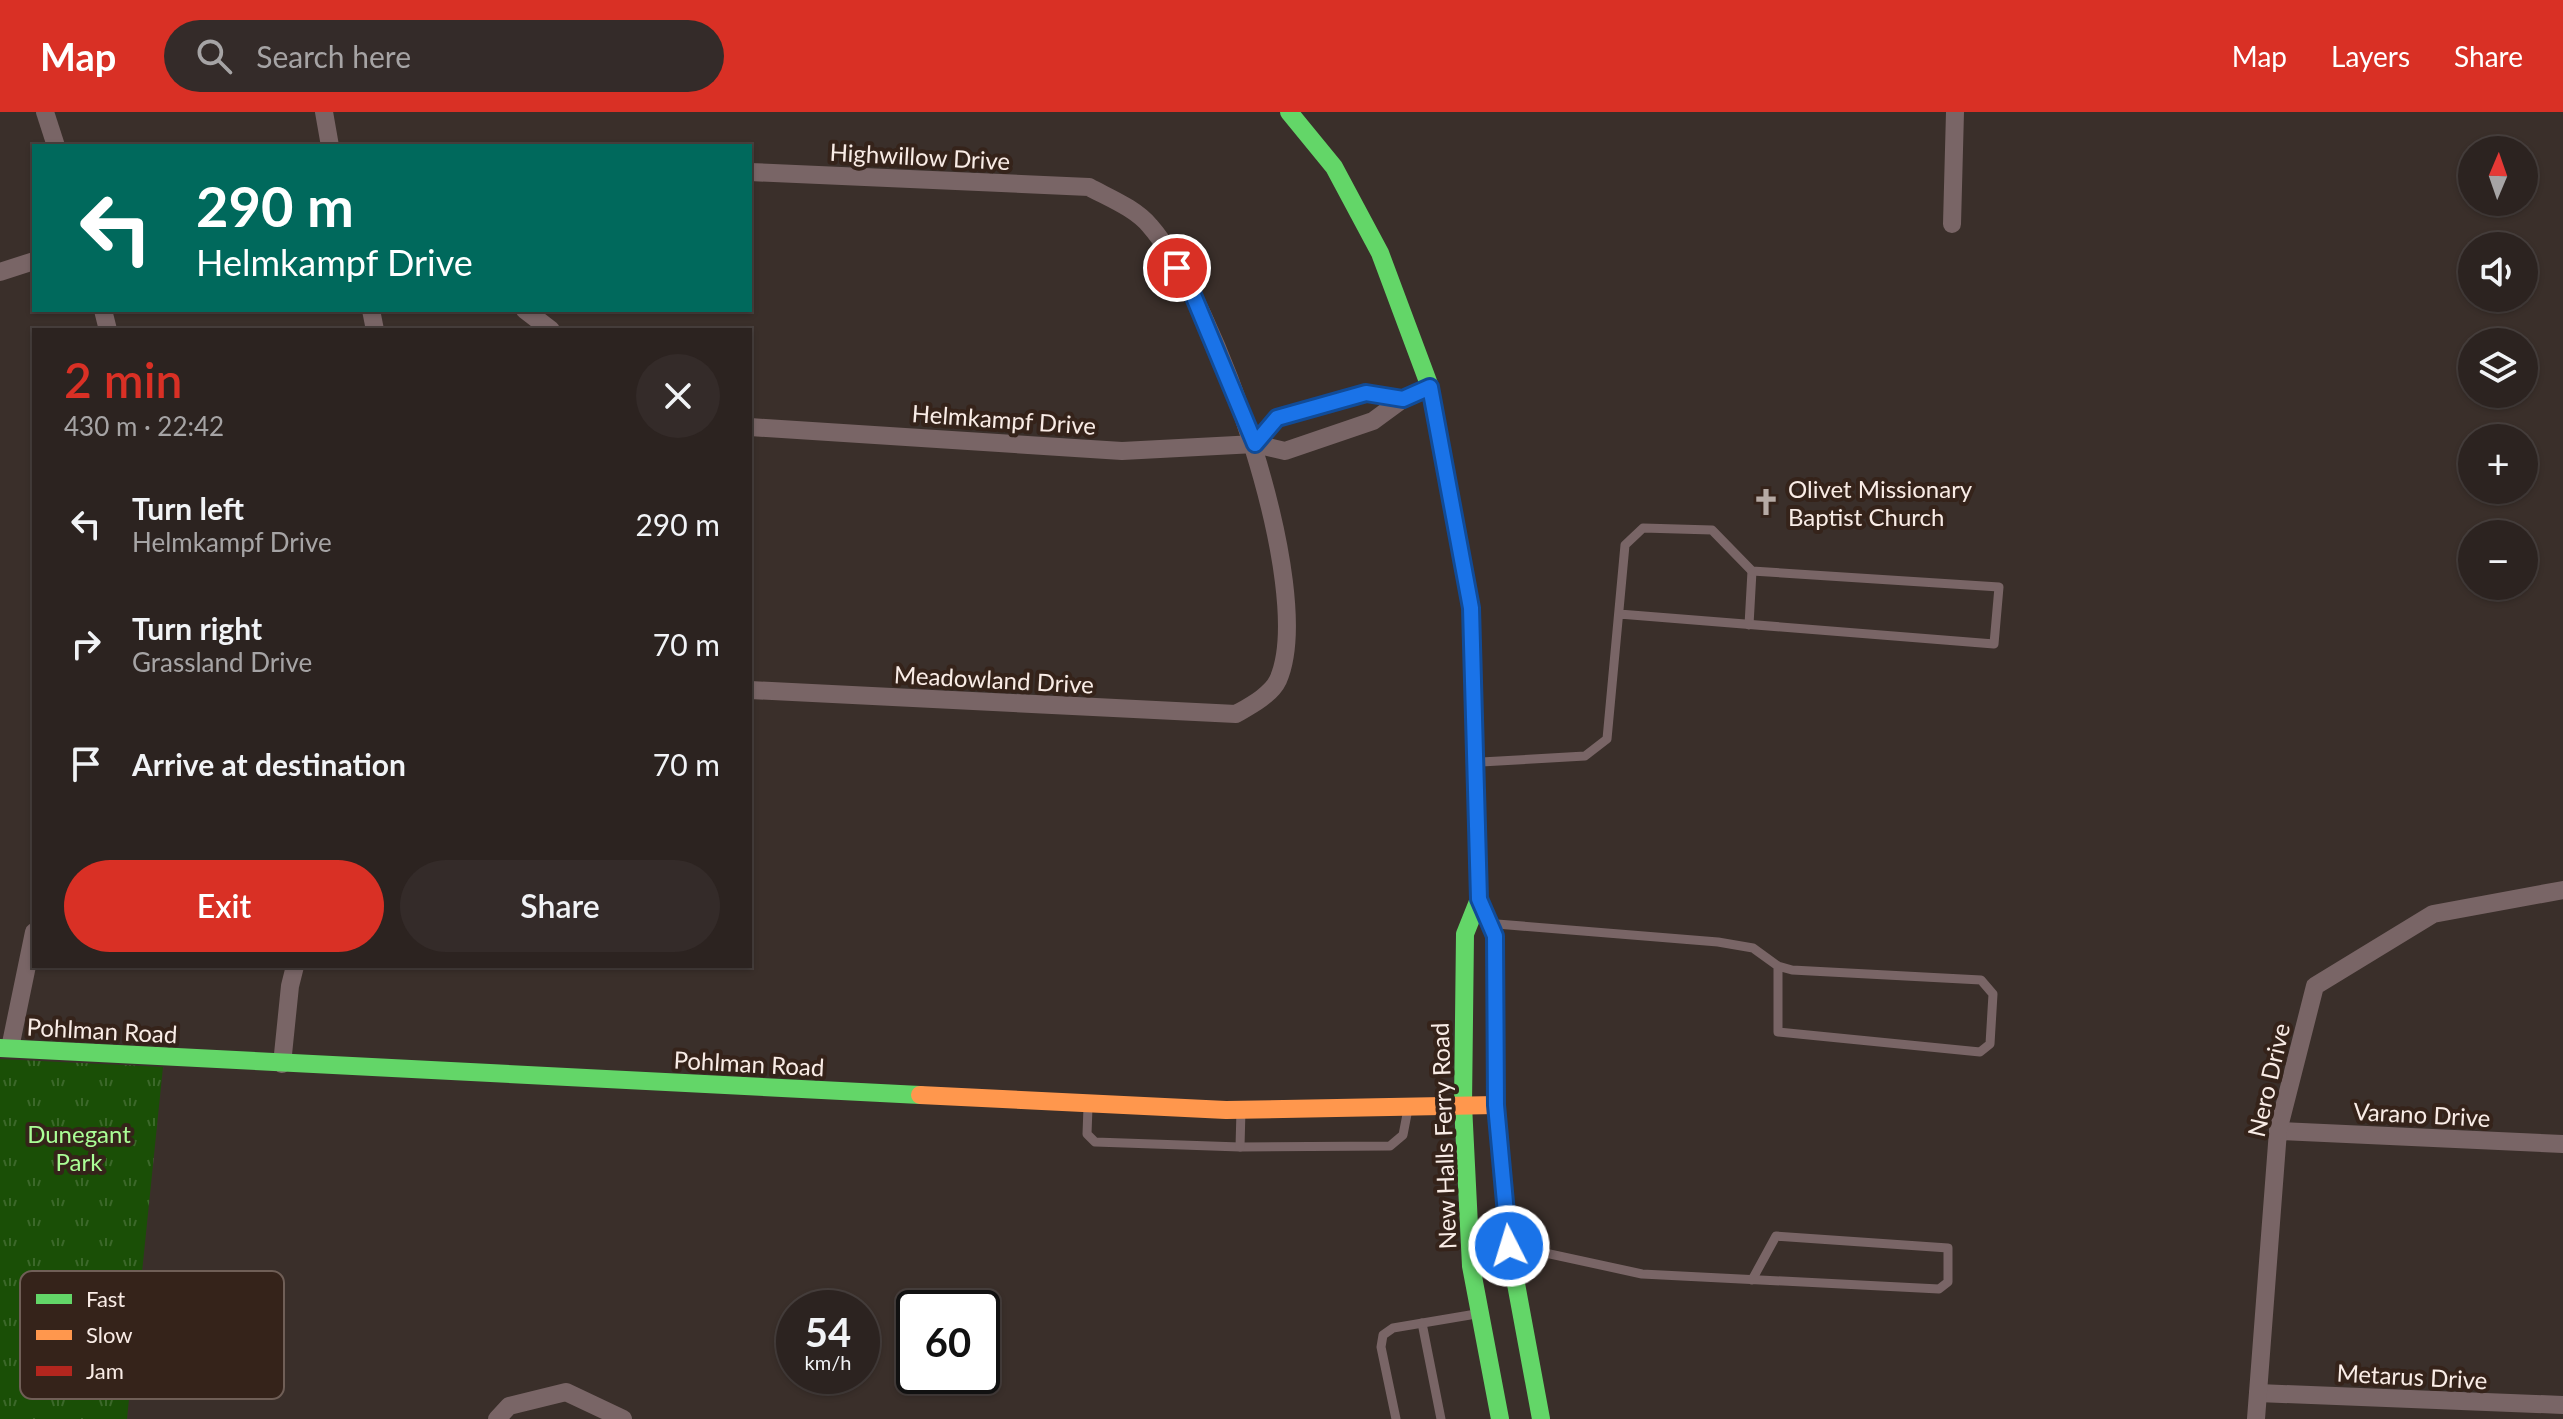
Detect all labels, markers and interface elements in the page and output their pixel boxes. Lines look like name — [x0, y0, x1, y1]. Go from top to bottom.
search box — [164, 20, 724, 92]
text: Map — [40, 33, 116, 79]
icon: search — [192, 34, 236, 78]
text: Search here — [256, 38, 411, 74]
text: Map — [2232, 39, 2287, 73]
text: Layers — [2331, 39, 2410, 73]
text: Share — [2454, 39, 2523, 73]
north arrow — [2458, 136, 2538, 216]
map controls — [2458, 136, 2538, 600]
street label: Highwillow Drive — [829, 137, 1011, 175]
text: 290 m — [196, 172, 354, 239]
icon: left — [64, 176, 168, 280]
button: sound — [2458, 232, 2538, 312]
pin — [1143, 234, 1211, 302]
text: Helmkampf Drive — [196, 240, 473, 284]
icon: arrive — [1155, 246, 1199, 290]
button: layers — [2458, 328, 2538, 408]
text: 2 min — [64, 351, 182, 408]
button: close — [636, 354, 720, 438]
street label: Helmkampf Drive — [911, 398, 1097, 440]
text: 430 m · 22:42 — [64, 410, 224, 442]
button: + — [2458, 424, 2538, 504]
place label: Olivet Missionary Baptist Church — [1788, 474, 1973, 531]
church icon: Olivet Missionary Baptist Church — [1751, 487, 1781, 517]
text: Turn left — [132, 490, 244, 526]
icon: left — [64, 502, 108, 546]
text: 290 m — [635, 506, 720, 542]
button: − — [2458, 520, 2538, 600]
text: Helmkampf Drive — [132, 526, 332, 558]
text: Turn right — [132, 610, 262, 646]
icon: right — [64, 622, 108, 666]
text: 70 m — [653, 626, 720, 662]
text: Grassland Drive — [132, 646, 312, 678]
street label: Meadowland Drive — [893, 659, 1095, 699]
icon: arrive — [64, 742, 108, 786]
text: Arrive at destination — [132, 746, 406, 782]
text: 70 m — [653, 746, 720, 782]
button: Exit — [64, 860, 384, 952]
button: Share — [400, 860, 720, 952]
street label: Pohlman Road — [26, 1012, 178, 1048]
street label: Nero Drive — [2241, 1020, 2295, 1140]
street label: New Halls Ferry Road — [1425, 1022, 1461, 1250]
street label: Pohlman Road — [673, 1045, 825, 1081]
street label: Varano Drive — [2353, 1096, 2491, 1132]
park label: Dunegant Park — [27, 1119, 131, 1176]
position arrow — [1467, 1204, 1551, 1288]
legend — [20, 1271, 284, 1399]
text: Fast — [86, 1285, 125, 1312]
speed limit sign: 60 — [896, 1290, 1000, 1394]
text: 54 — [805, 1308, 851, 1356]
text: Slow — [86, 1321, 133, 1348]
text: km/h — [805, 1350, 851, 1374]
text: Jam — [86, 1357, 124, 1384]
street label: Metarus Drive — [2336, 1358, 2488, 1394]

